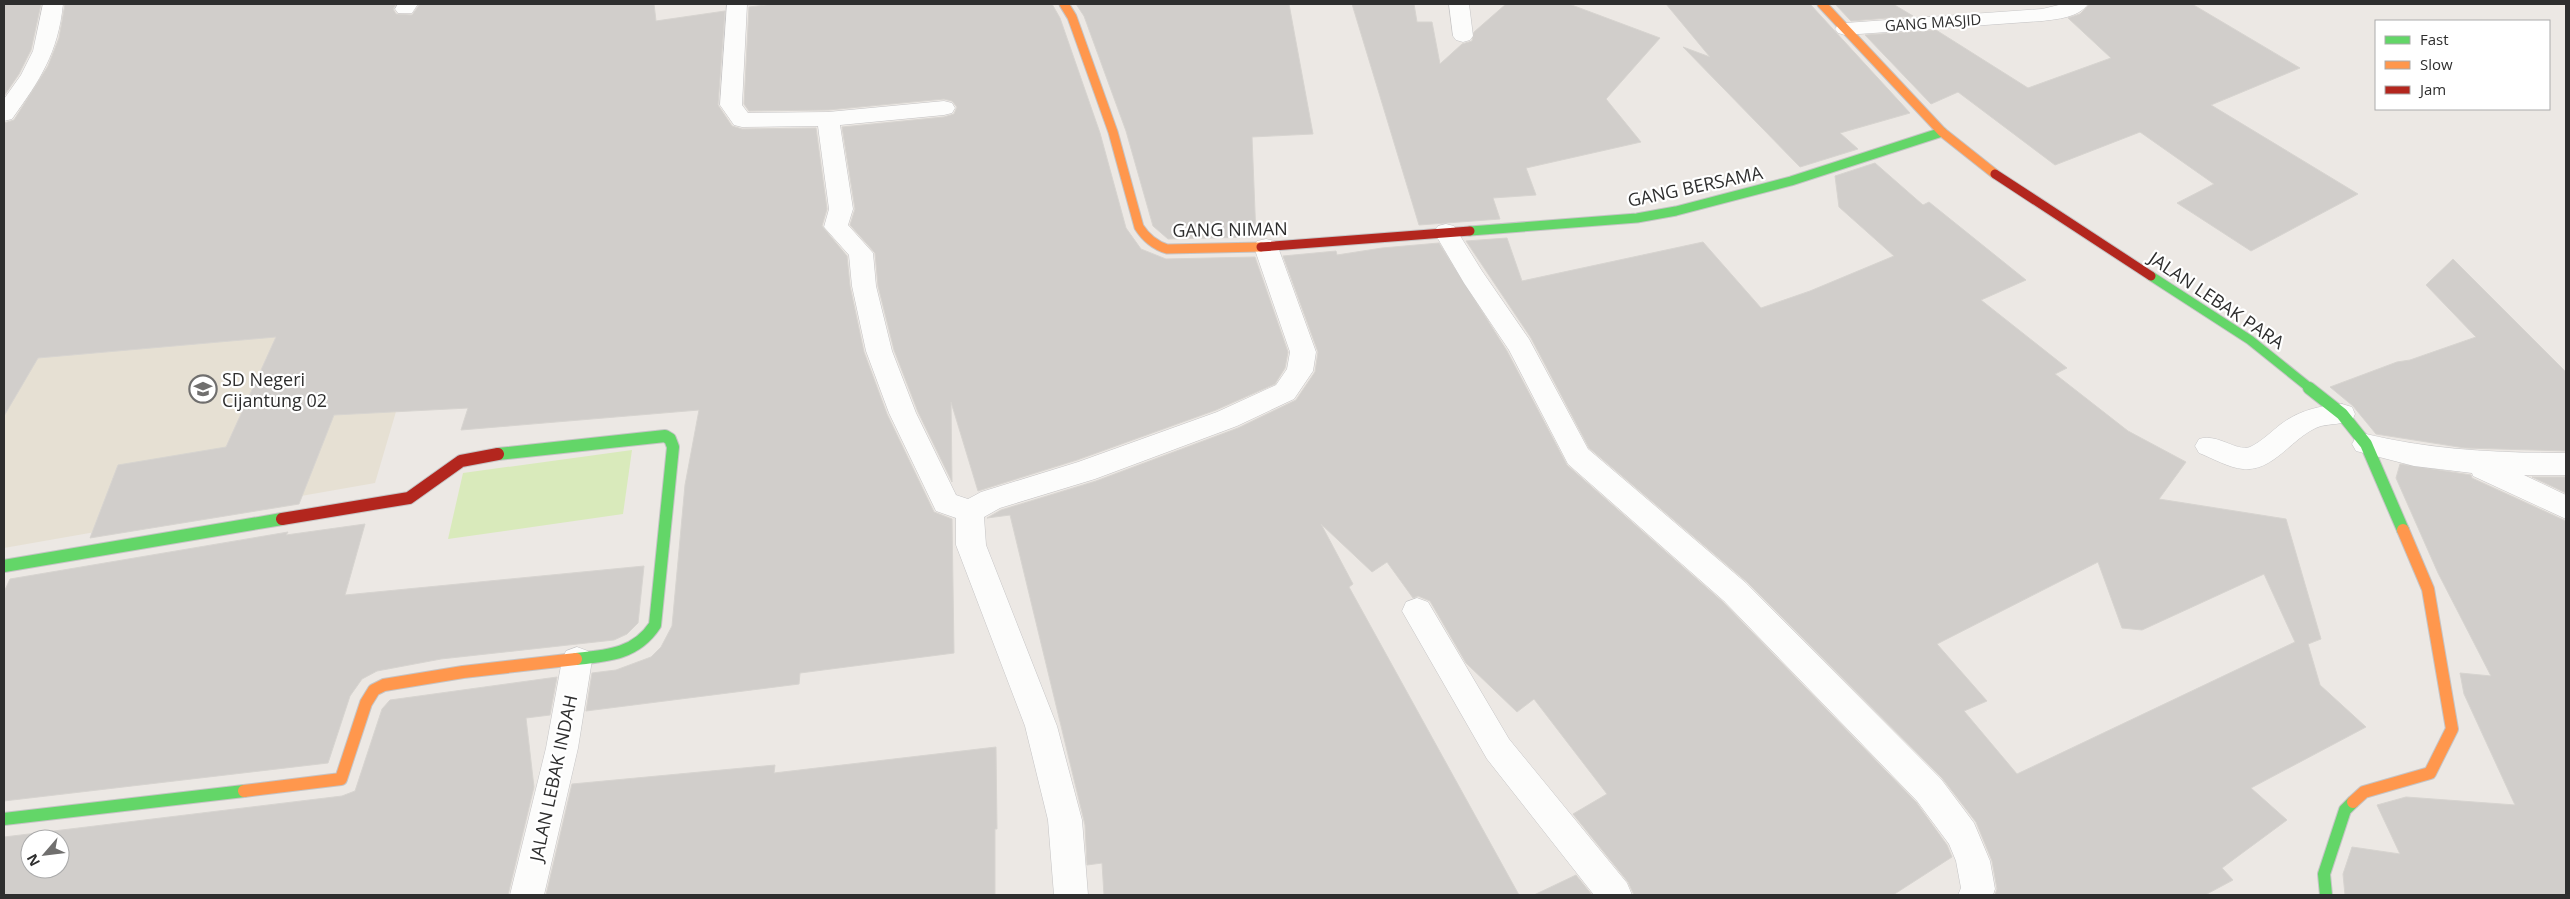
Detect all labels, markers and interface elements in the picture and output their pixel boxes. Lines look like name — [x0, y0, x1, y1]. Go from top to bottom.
street label: GANG MASJID — [1884, 9, 1982, 35]
legend — [2375, 20, 2550, 110]
text: Fast — [2420, 29, 2449, 49]
text: Slow — [2420, 54, 2453, 74]
text: Jam — [2418, 79, 2446, 99]
street label: GANG BERSAMA — [1625, 160, 1765, 212]
street label: GANG NIMAN — [1172, 216, 1288, 242]
street label: JALAN LEBAK PARA — [2143, 245, 2290, 354]
place label: SD Negeri Cijantung 02 — [222, 367, 327, 412]
school or university icon: SD Negeri Cijantung 02 — [188, 374, 218, 404]
street label: JALAN LEBAK INDAH — [523, 693, 582, 865]
north arrow — [20, 829, 70, 879]
text: N — [22, 851, 44, 870]

